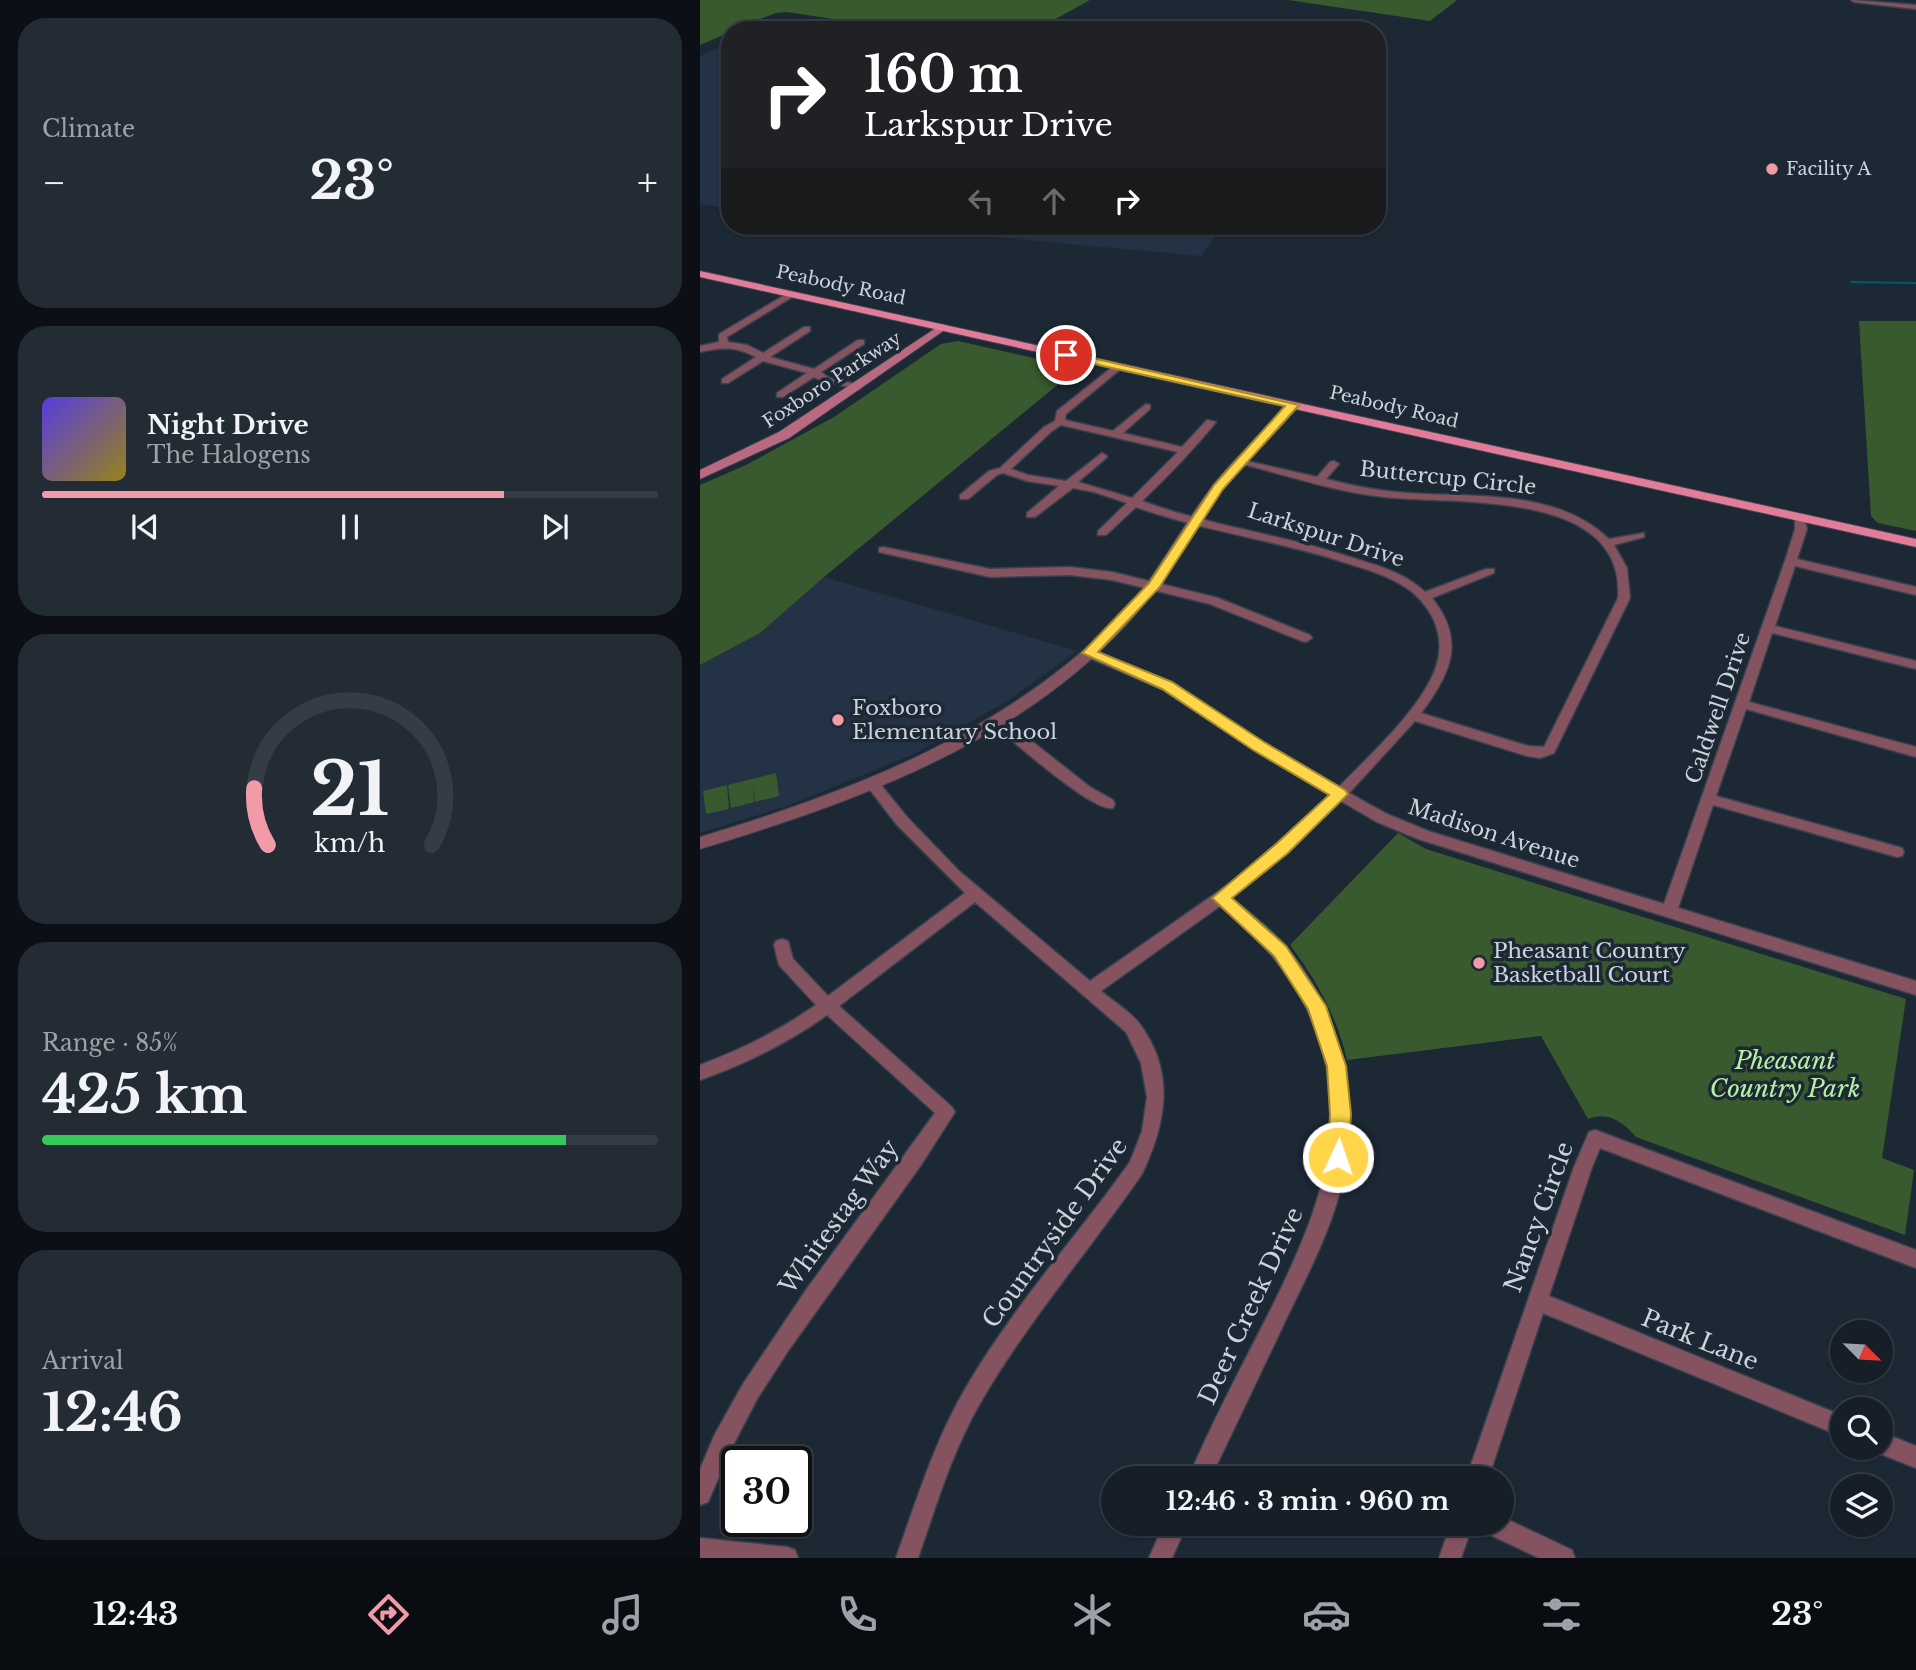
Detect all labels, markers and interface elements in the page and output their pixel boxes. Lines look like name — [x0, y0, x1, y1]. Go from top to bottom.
text: 160 m — [864, 44, 1023, 105]
icon: right — [749, 49, 840, 140]
text: Larkspur Drive — [864, 105, 1113, 145]
text: Climate — [42, 115, 135, 143]
text: 23° — [309, 149, 394, 213]
place label: Facility A — [1786, 158, 1872, 180]
text: − — [42, 159, 66, 206]
text: + — [637, 159, 658, 206]
marker: Facility A — [1764, 161, 1780, 177]
icon: left — [962, 182, 1000, 220]
icon: ahead — [1035, 182, 1073, 220]
icon: right — [1108, 182, 1146, 220]
street label: Peabody Road — [774, 261, 908, 309]
pin — [1036, 325, 1096, 385]
street label: Foxboro Parkway — [759, 327, 906, 433]
icon: arrive — [1047, 336, 1085, 374]
street label: Peabody Road — [1327, 381, 1461, 433]
text: Night Drive — [147, 409, 309, 441]
text: The Halogens — [147, 441, 311, 469]
street label: Buttercup Circle — [1358, 456, 1538, 500]
street label: Larkspur Drive — [1244, 497, 1408, 573]
icon: previous — [126, 508, 164, 546]
icon: pause — [331, 508, 369, 546]
icon: next — [536, 508, 574, 546]
street label: Caldwell Drive — [1680, 629, 1756, 787]
place label: Foxboro Elementary School — [852, 695, 1057, 745]
marker: Foxboro Elementary School — [830, 712, 846, 728]
text: 21 — [310, 744, 390, 835]
street label: Madison Avenue — [1405, 794, 1583, 874]
text: km/h — [315, 828, 385, 859]
place label: Pheasant Country Basketball Court — [1493, 938, 1686, 988]
marker: Pheasant Country Basketball Court — [1471, 955, 1487, 971]
text: Range · 85% — [42, 1029, 178, 1057]
park label: Pheasant Country Park — [1710, 1046, 1860, 1103]
text: 425 km — [42, 1063, 247, 1127]
position arrow — [1301, 1120, 1375, 1194]
street label: Countryside Drive — [976, 1132, 1133, 1333]
street label: Whitestag Way — [772, 1133, 905, 1300]
street label: Nancy Circle — [1498, 1138, 1579, 1296]
street label: Deer Creek Drive — [1192, 1203, 1309, 1409]
street label: Park Lane — [1638, 1303, 1763, 1376]
north arrow — [1830, 1320, 1894, 1382]
map controls — [1830, 1320, 1893, 1537]
text: Arrival — [42, 1347, 123, 1375]
text: 12:46 — [42, 1381, 183, 1445]
button: search — [1830, 1397, 1893, 1460]
speed limit sign: 30 — [721, 1446, 812, 1537]
button: layers — [1830, 1474, 1893, 1537]
text: 12:46 · 3 min · 960 m — [1166, 1485, 1449, 1517]
icon: directions — [364, 1590, 413, 1639]
icon: music — [598, 1590, 647, 1639]
icon: phone — [833, 1590, 882, 1639]
icon: climate — [1068, 1590, 1117, 1639]
icon: car — [1302, 1590, 1351, 1639]
icon: filters — [1537, 1590, 1586, 1639]
text: 12:43 — [93, 1594, 178, 1634]
text: 23° — [1771, 1594, 1823, 1634]

